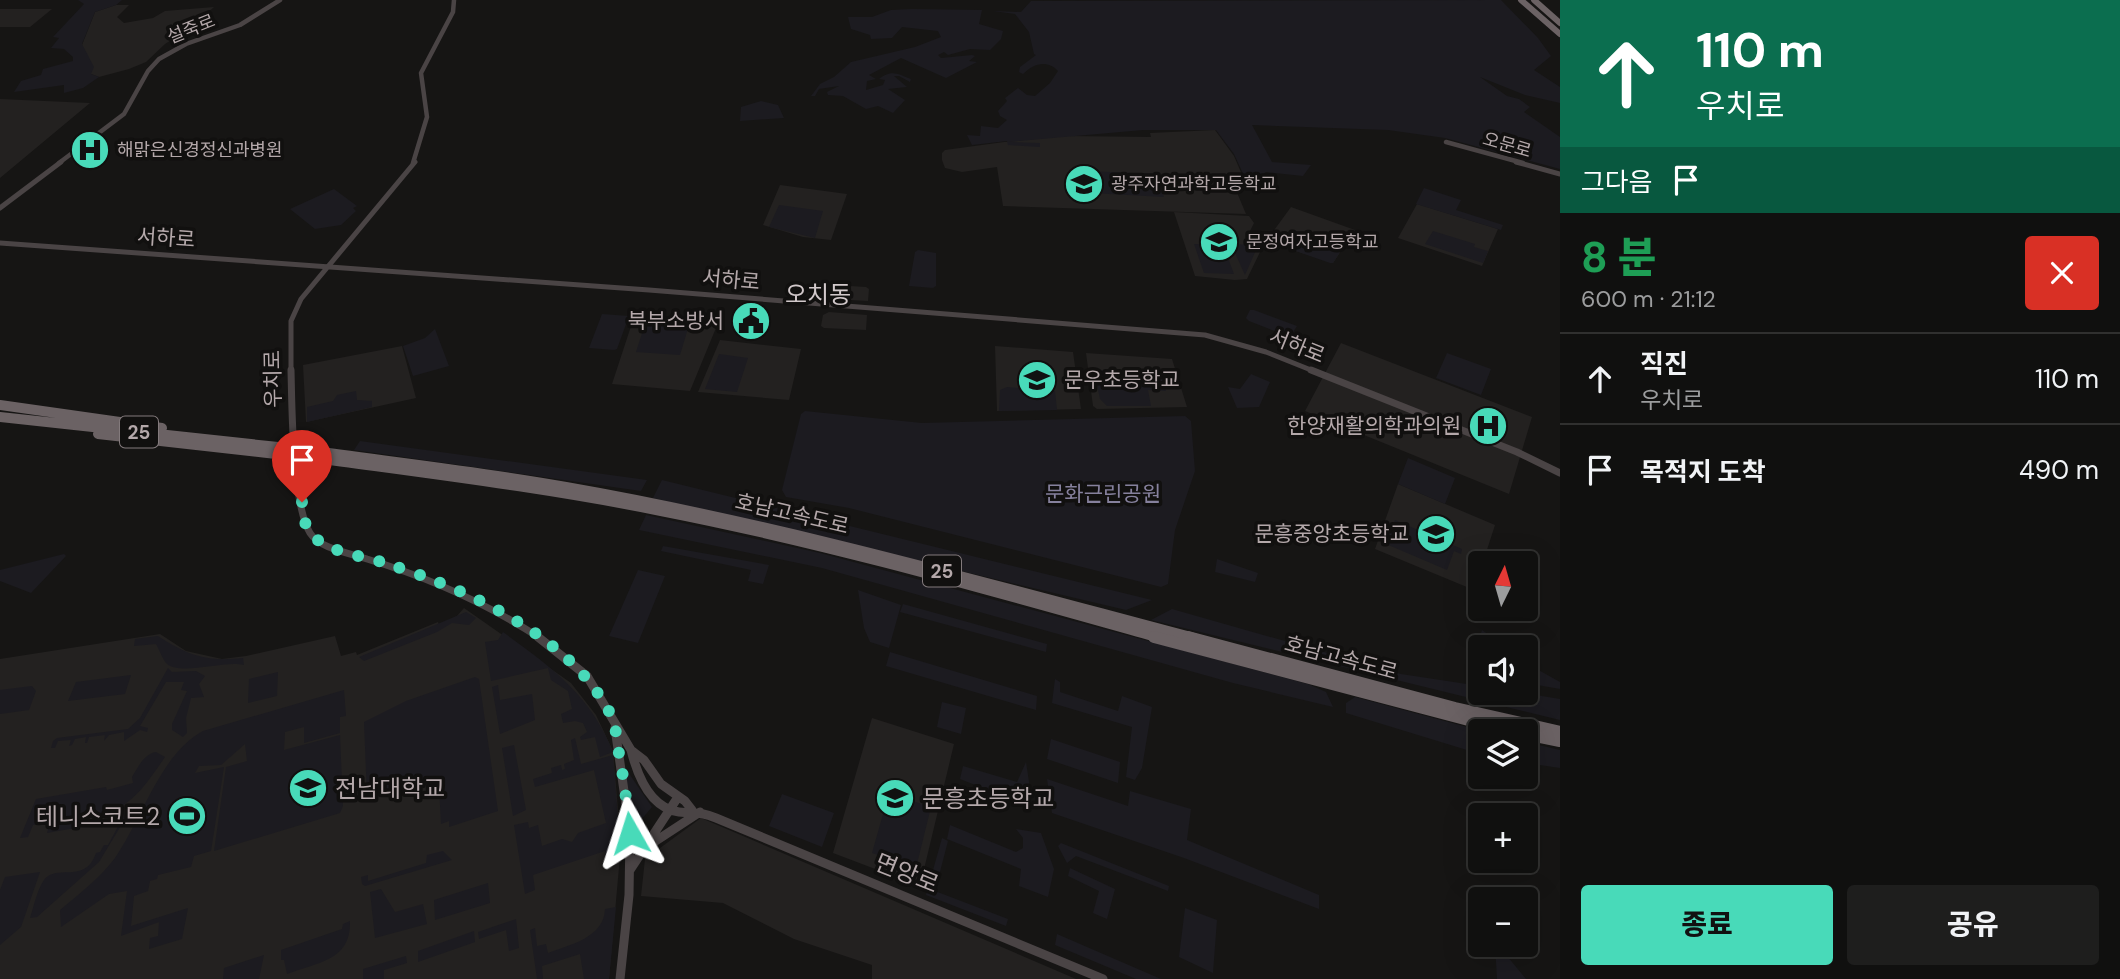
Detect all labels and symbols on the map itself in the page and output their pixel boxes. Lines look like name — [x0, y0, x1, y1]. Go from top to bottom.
street label: 설죽로 — [163, 9, 219, 49]
street label: 오문로 — [1480, 127, 1534, 163]
hospital icon: 해맑은신경정신과병원 — [69, 129, 111, 171]
place label: 해맑은신경정신과병원 — [117, 138, 283, 162]
school or university icon: 광주자연과학고등학교 — [1063, 163, 1105, 205]
place label: 광주자연과학고등학교 — [1111, 172, 1277, 196]
school or university icon: 문정여자고등학교 — [1198, 221, 1240, 263]
street label: 서하로 — [136, 222, 196, 254]
place label: 문정여자고등학교 — [1246, 230, 1378, 254]
street label: 서하로 — [701, 264, 761, 296]
district label: 오치동 — [785, 279, 851, 310]
public building icon: 북부소방서 — [730, 300, 772, 342]
place label: 북부소방서 — [627, 307, 724, 335]
street label: 서하로 — [1265, 322, 1329, 370]
street label: 우치로 — [258, 350, 288, 408]
school or university icon: 문우초등학교 — [1016, 359, 1058, 401]
place label: 문우초등학교 — [1064, 366, 1180, 394]
hospital icon: 한양재활의학과의원 — [1467, 405, 1509, 447]
place label: 한양재활의학과의원 — [1287, 412, 1461, 440]
road number: 25 — [120, 416, 158, 448]
pin — [272, 430, 332, 502]
park label: 문화근린공원 — [1045, 480, 1161, 508]
street label: 호남고속도로 — [732, 487, 852, 541]
school or university icon: 문흥중앙초등학교 — [1415, 513, 1457, 555]
place label: 문흥중앙초등학교 — [1254, 520, 1409, 548]
north arrow — [1468, 551, 1538, 621]
road number: 25 — [923, 556, 961, 586]
street label: 호남고속도로 — [1281, 629, 1401, 687]
school or university icon: 전남대학교 — [287, 767, 329, 809]
place label: 전남대학교 — [335, 773, 445, 804]
school or university icon: 문흥초등학교 — [874, 777, 916, 819]
place label: 문흥초등학교 — [922, 783, 1054, 814]
sports icon: 테니스코트2 — [166, 795, 208, 837]
position arrow — [593, 796, 667, 870]
place label: 테니스코트2 — [36, 801, 160, 832]
street label: 면앙로 — [870, 846, 944, 900]

